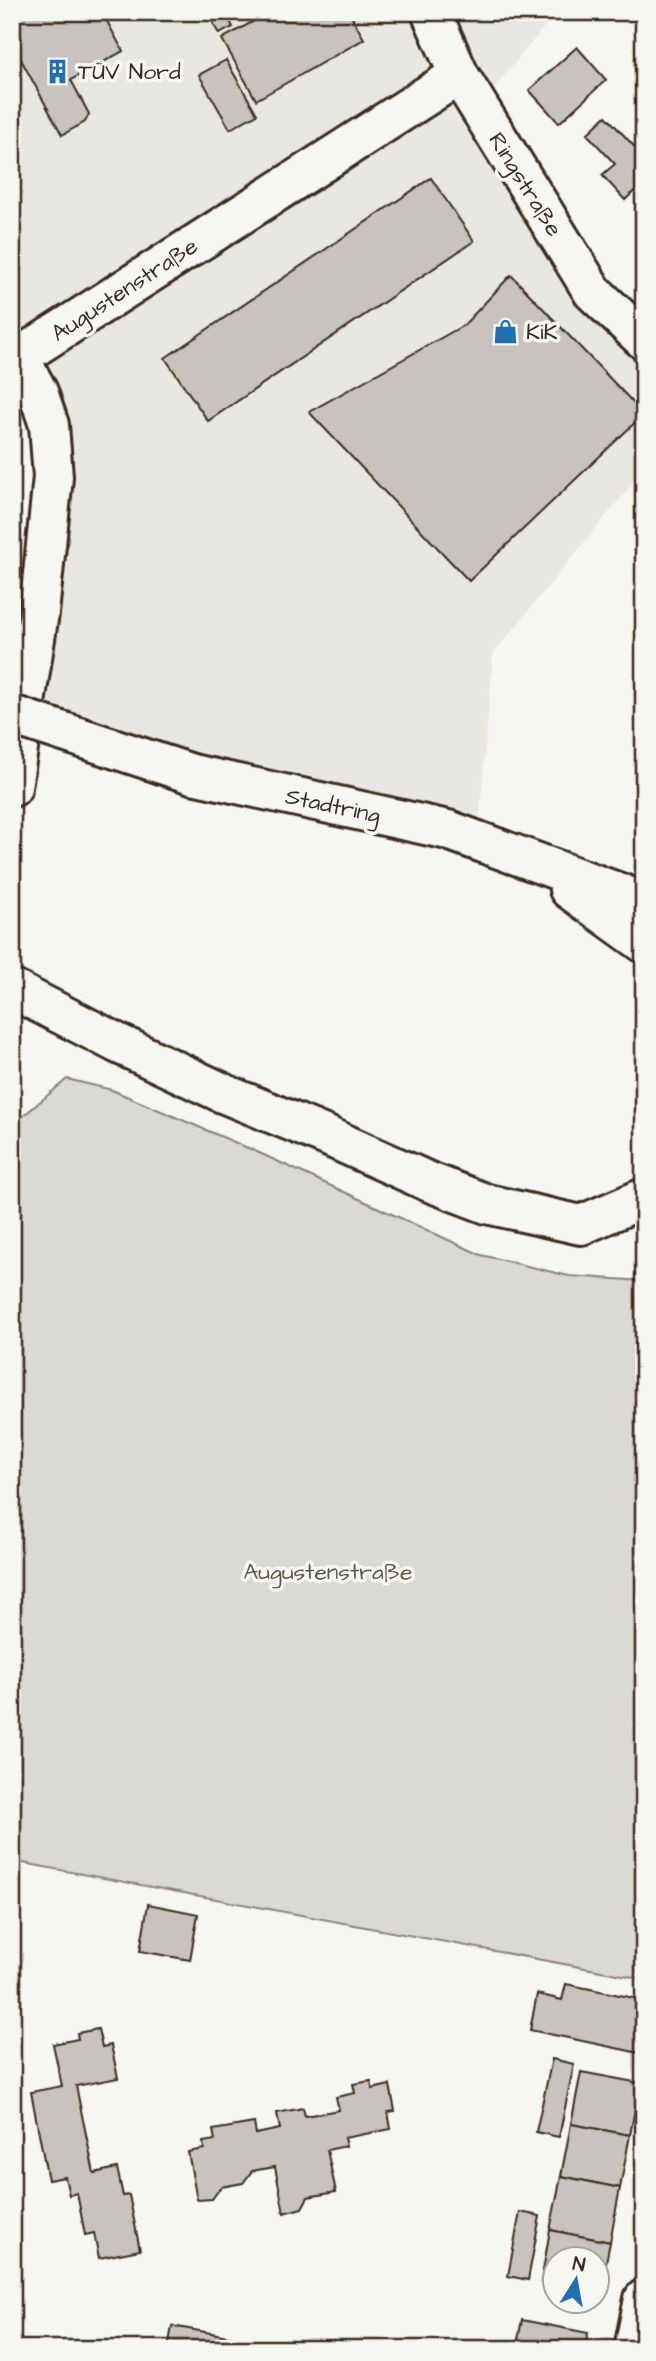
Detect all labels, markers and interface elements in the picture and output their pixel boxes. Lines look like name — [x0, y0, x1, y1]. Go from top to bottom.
place label: TÜV Nord — [78, 56, 181, 88]
building icon: TÜV Nord — [44, 57, 72, 85]
street label: Ringstraße — [480, 126, 570, 243]
street label: Augustenstraße — [45, 230, 205, 350]
place label: KiK — [526, 316, 557, 348]
shop icon: KiK — [492, 317, 520, 345]
street label: Stadtring — [282, 780, 383, 833]
park label: Augustenstraße — [244, 1556, 412, 1589]
north arrow — [540, 2246, 610, 2316]
text: N — [571, 2250, 587, 2279]

